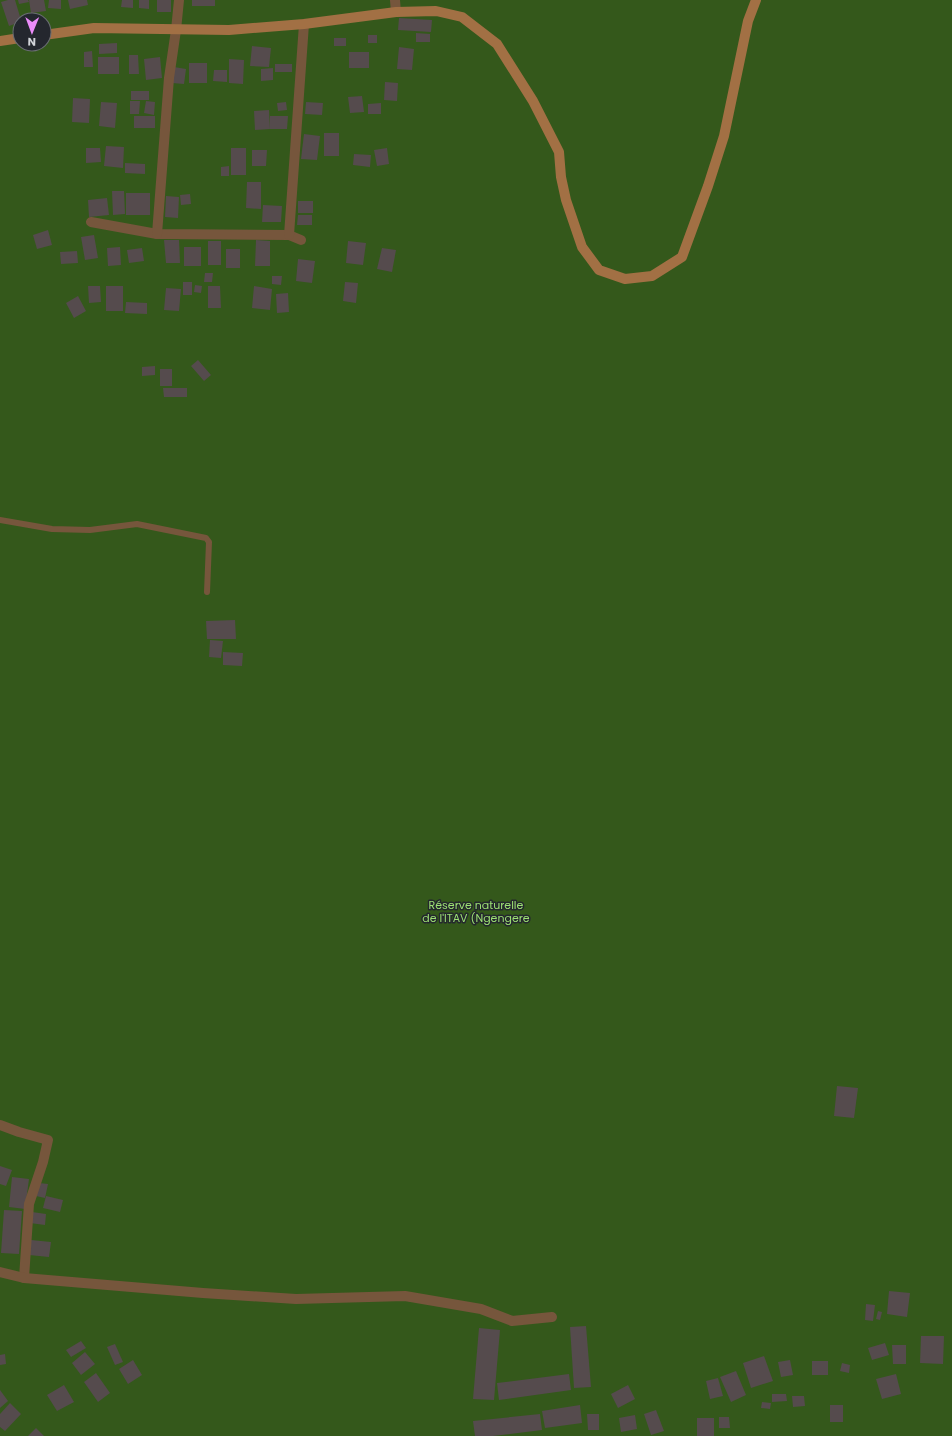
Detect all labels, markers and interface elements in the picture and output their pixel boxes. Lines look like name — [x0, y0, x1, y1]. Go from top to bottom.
north arrow — [12, 12, 52, 52]
text: N — [28, 34, 36, 50]
park label: Réserve naturelle de l'ITAV (Ngengere — [422, 897, 530, 926]

